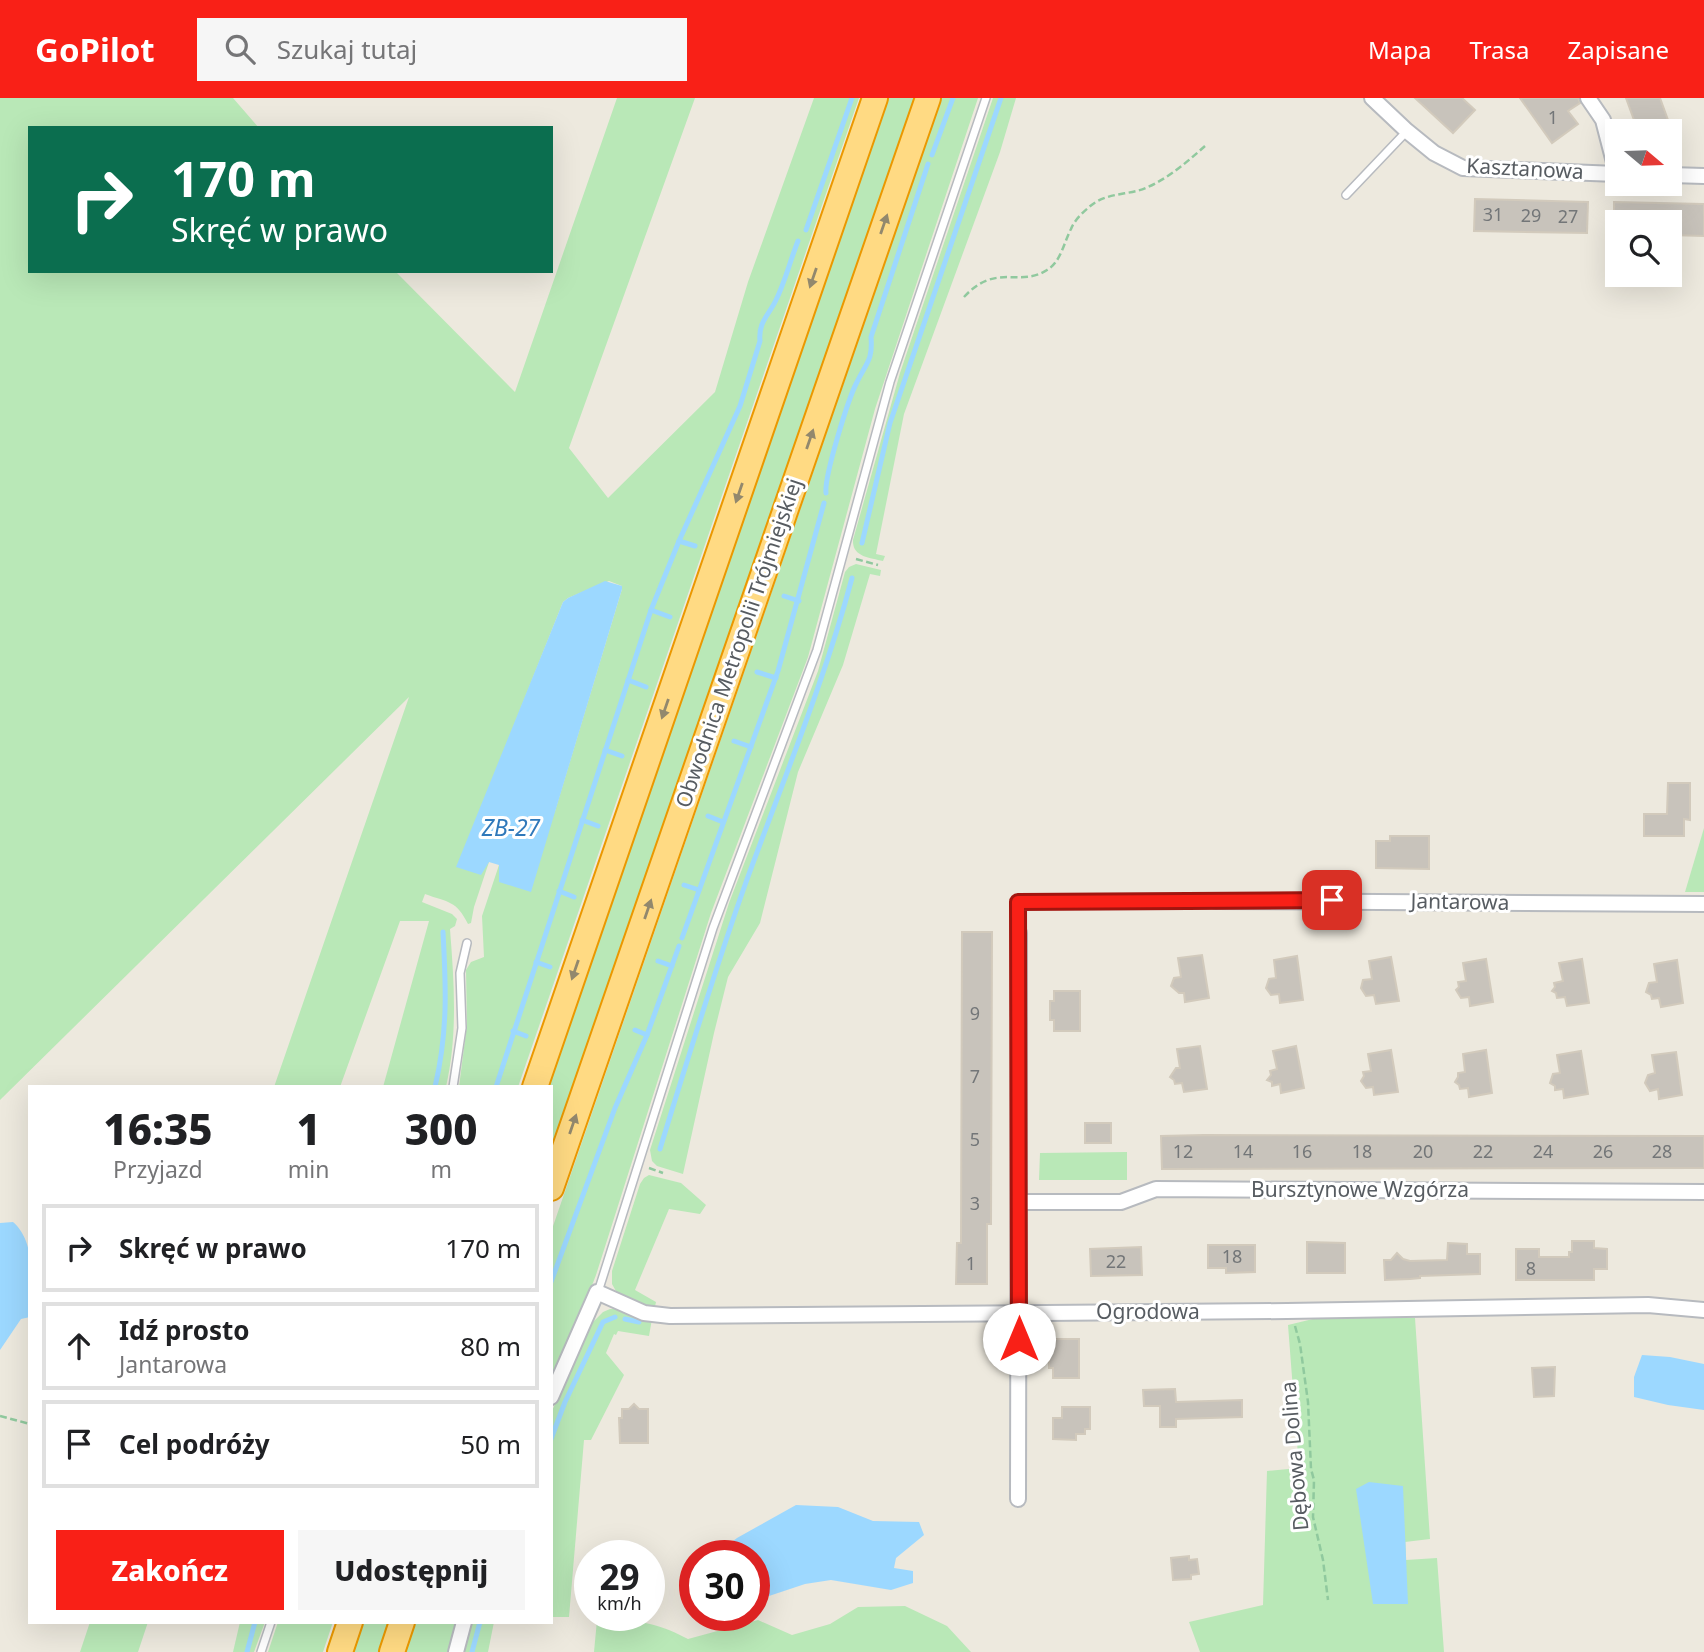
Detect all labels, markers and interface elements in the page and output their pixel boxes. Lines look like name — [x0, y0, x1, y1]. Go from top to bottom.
search box — [197, 18, 687, 81]
text: GoPilot — [35, 27, 155, 72]
icon: search — [221, 30, 259, 68]
text: Szukaj tutaj — [277, 31, 417, 67]
text: Mapa — [1368, 33, 1432, 66]
text: Trasa — [1470, 33, 1530, 66]
text: Zapisane — [1568, 33, 1669, 66]
house number: 1 — [1548, 105, 1558, 129]
north arrow — [1605, 119, 1682, 196]
map controls — [1605, 119, 1682, 287]
text: 170 m — [171, 145, 316, 211]
street label: Kasztanowa — [1466, 151, 1585, 185]
icon: right — [56, 154, 147, 245]
house number: 31 — [1483, 202, 1503, 226]
house number: 29 — [1521, 203, 1541, 227]
house number: 27 — [1558, 204, 1578, 228]
text: Skręć w prawo — [171, 208, 388, 251]
button: search — [1605, 210, 1682, 287]
one-way arrow — [879, 213, 890, 234]
one-way arrow — [807, 268, 818, 289]
one-way arrow — [805, 428, 816, 449]
street label: Obwodnica Metropolii Trójmiejskiej — [668, 474, 808, 811]
one-way arrow — [733, 483, 744, 504]
one-way arrow — [659, 698, 670, 719]
water label: ZB-27 — [481, 811, 541, 843]
pin — [1302, 870, 1362, 930]
icon: arrive — [1313, 881, 1351, 919]
street label: Jantarowa — [1408, 886, 1510, 916]
one-way arrow — [643, 898, 654, 919]
one-way arrow — [569, 960, 580, 981]
house number: 9 — [970, 1001, 980, 1025]
house number: 7 — [970, 1064, 980, 1088]
text: 16:35 — [103, 1100, 212, 1157]
text: 1 — [296, 1100, 321, 1157]
text: 300 — [405, 1100, 478, 1157]
one-way arrow — [568, 1113, 579, 1134]
house number: 5 — [970, 1127, 980, 1151]
house number: 12 — [1173, 1139, 1193, 1163]
house number: 14 — [1233, 1139, 1253, 1163]
house number: 16 — [1292, 1139, 1312, 1163]
house number: 18 — [1352, 1139, 1372, 1163]
house number: 20 — [1413, 1139, 1433, 1163]
house number: 22 — [1473, 1139, 1493, 1163]
house number: 24 — [1533, 1139, 1553, 1163]
house number: 26 — [1593, 1139, 1613, 1163]
house number: 28 — [1652, 1139, 1672, 1163]
text: Przyjazd — [113, 1153, 203, 1185]
text: min — [288, 1153, 329, 1185]
text: m — [430, 1153, 452, 1185]
street label: Bursztynowe Wzgórza — [1251, 1175, 1469, 1203]
house number: 3 — [970, 1191, 980, 1215]
icon: right — [60, 1229, 98, 1267]
text: Skręć w prawo — [119, 1230, 307, 1266]
text: 170 m — [445, 1230, 521, 1266]
house number: 18 — [1222, 1244, 1242, 1268]
house number: 22 — [1106, 1249, 1126, 1273]
house number: 1 — [966, 1251, 976, 1275]
house number: 8 — [1526, 1256, 1536, 1280]
street label: Ogrodowa — [1096, 1297, 1200, 1325]
position arrow — [982, 1302, 1056, 1376]
text: Idź prosto — [119, 1312, 250, 1348]
icon: ahead — [60, 1327, 98, 1365]
text: 80 m — [460, 1328, 521, 1364]
text: Jantarowa — [119, 1348, 227, 1380]
street label: Dębowa Dolina — [1274, 1380, 1314, 1532]
icon: arrive — [60, 1425, 98, 1463]
text: Cel podróży — [119, 1426, 270, 1462]
text: 50 m — [460, 1426, 521, 1462]
button: Zakończ — [56, 1530, 284, 1610]
button: Udostępnij — [298, 1530, 525, 1610]
speed limit sign: 30 — [679, 1540, 770, 1631]
text: 29 — [599, 1553, 640, 1600]
text: km/h — [597, 1591, 642, 1615]

